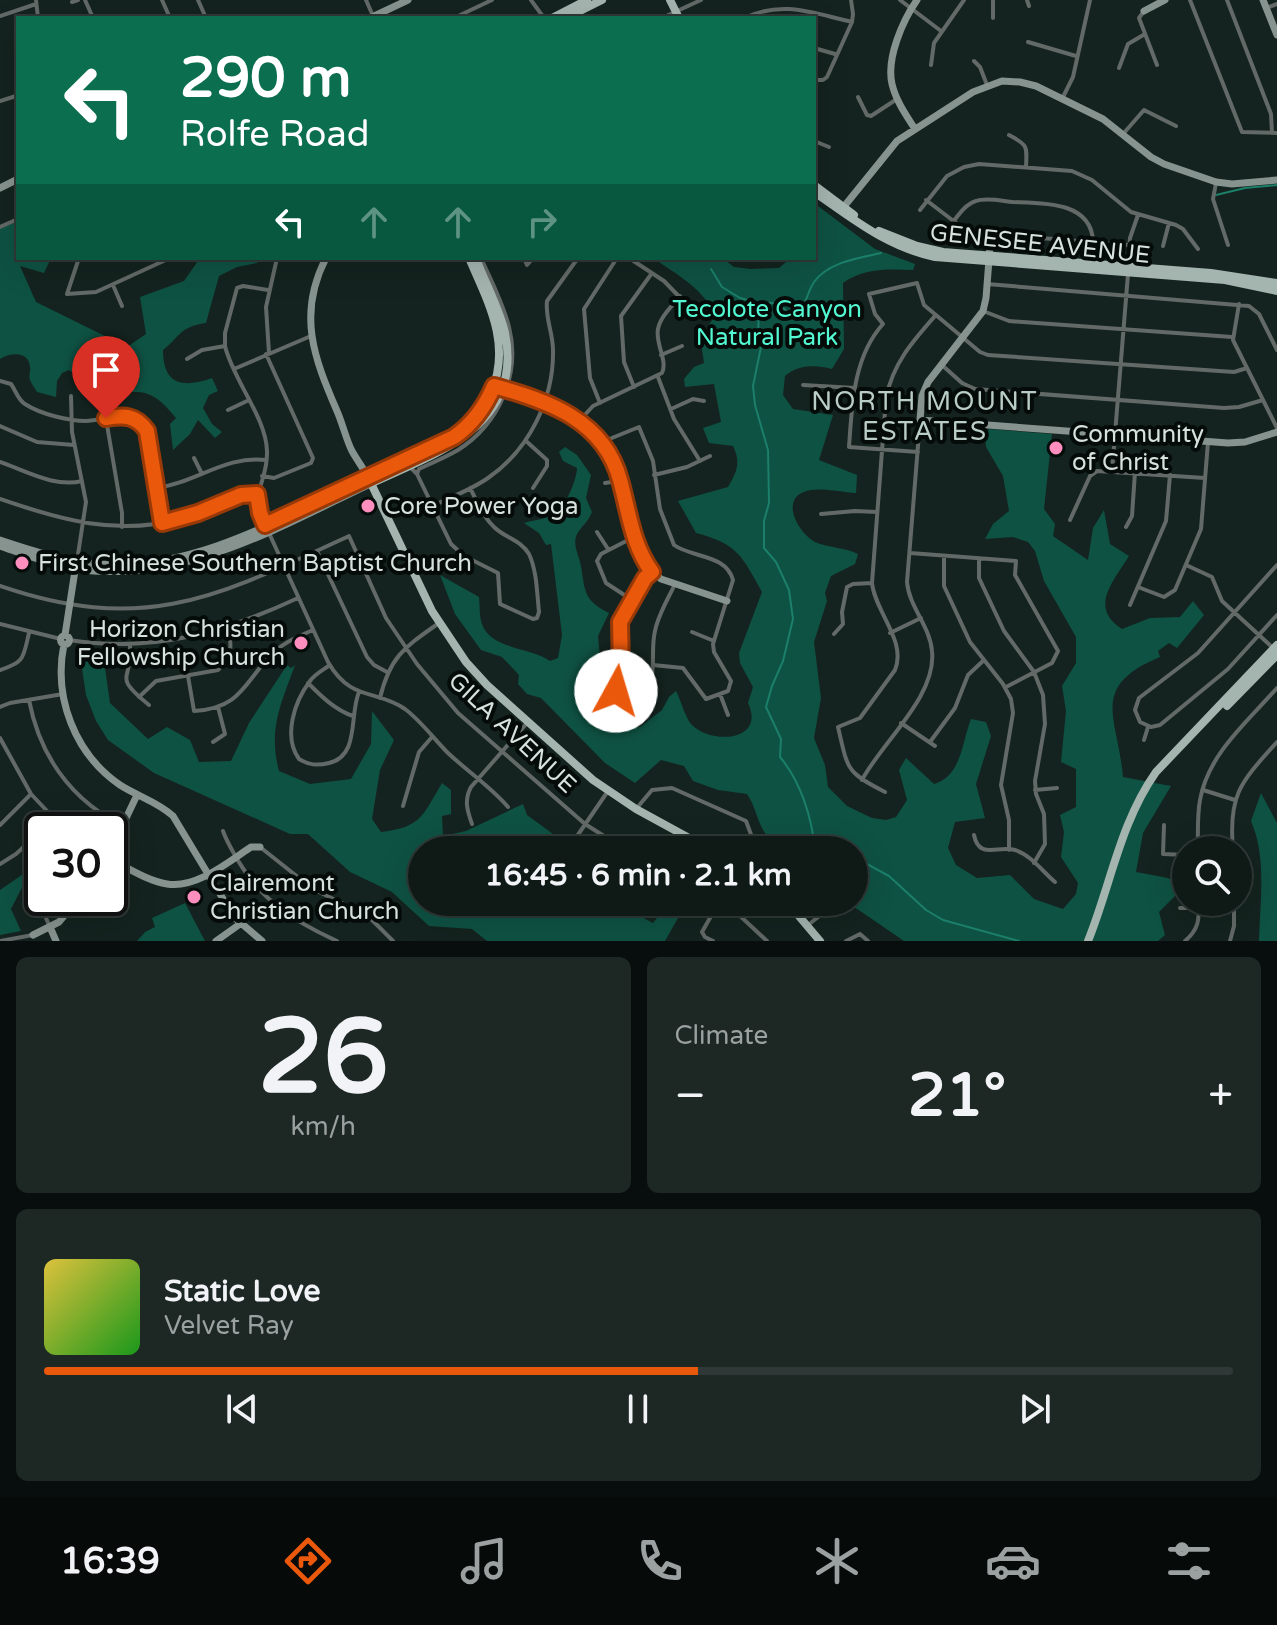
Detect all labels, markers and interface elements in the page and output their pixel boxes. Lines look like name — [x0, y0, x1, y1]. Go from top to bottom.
text: 290 m — [180, 45, 351, 112]
icon: left — [48, 48, 152, 152]
text: Rolfe Road — [180, 113, 369, 156]
icon: left — [268, 200, 312, 244]
icon: ahead — [352, 200, 396, 244]
icon: ahead — [436, 200, 480, 244]
icon: right — [520, 200, 564, 244]
street label: GENESEE AVENUE — [928, 218, 1152, 270]
park label: Tecolote Canyon Natural Park — [672, 295, 862, 352]
pin — [72, 336, 140, 418]
icon: arrive — [84, 348, 128, 392]
district label: NORTH MOUNT ESTATES — [811, 386, 1039, 447]
place label: Community of Christ — [1072, 420, 1204, 477]
marker: Community of Christ — [1047, 439, 1065, 457]
place label: Core Power Yoga — [384, 492, 578, 521]
marker: Core Power Yoga — [359, 497, 377, 515]
place label: First Chinese Southern Baptist Church — [38, 549, 472, 578]
marker: First Chinese Southern Baptist Church — [13, 554, 31, 572]
place label: Horizon Christian Fellowship Church — [77, 615, 285, 672]
marker: Horizon Christian Fellowship Church — [292, 634, 310, 652]
position arrow — [574, 649, 658, 733]
street label: GILA AVENUE — [442, 666, 582, 800]
speed limit sign: 30 — [24, 812, 128, 916]
map controls — [1172, 836, 1252, 916]
button: search — [1172, 836, 1252, 916]
text: 16:45 · 6 min · 2.1 km — [484, 857, 792, 894]
place label: Clairemont Christian Church — [210, 869, 399, 926]
marker: Clairemont Christian Church — [185, 888, 203, 906]
text: 26 — [258, 996, 389, 1121]
text: Climate — [675, 1020, 768, 1051]
text: 21° — [908, 1060, 1006, 1132]
text: − — [675, 1070, 706, 1123]
text: + — [1208, 1070, 1233, 1123]
text: km/h — [291, 1111, 356, 1142]
text: Static Love — [164, 1273, 320, 1310]
text: Velvet Ray — [164, 1310, 294, 1341]
icon: previous — [220, 1387, 264, 1431]
icon: pause — [616, 1387, 660, 1431]
icon: next — [1013, 1387, 1057, 1431]
icon: directions — [280, 1533, 336, 1589]
icon: music — [456, 1533, 512, 1589]
icon: phone — [632, 1533, 688, 1589]
icon: climate — [809, 1533, 865, 1589]
icon: car — [985, 1533, 1041, 1589]
icon: filters — [1161, 1533, 1217, 1589]
text: 16:39 — [60, 1540, 160, 1583]

